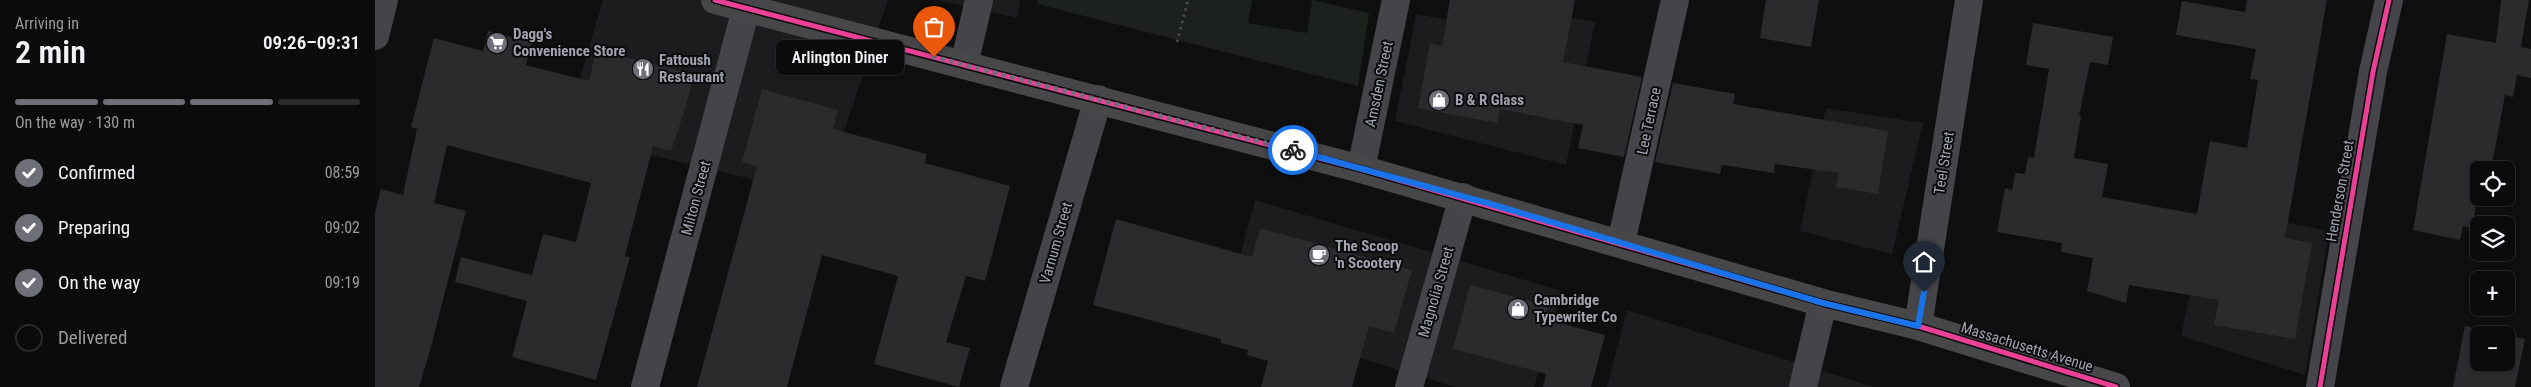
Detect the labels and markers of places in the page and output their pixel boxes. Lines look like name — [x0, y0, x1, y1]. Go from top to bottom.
pin — [913, 6, 955, 57]
place label: Dagg's Convenience Store — [513, 25, 625, 60]
supermarket icon: Dagg's Convenience Store — [485, 31, 509, 55]
callout: Arlington Diner — [777, 40, 904, 74]
place label: Fattoush Restaurant — [659, 51, 725, 86]
restaurant icon: Fattoush Restaurant — [631, 57, 655, 81]
shop icon: B & R Glass — [1427, 88, 1451, 112]
place label: B & R Glass — [1455, 91, 1524, 109]
place label: The Scoop 'n Scootery — [1335, 237, 1402, 272]
pin — [1903, 241, 1945, 292]
cafe icon: The Scoop 'n Scootery — [1307, 243, 1331, 267]
place label: Cambridge Typewriter Co — [1534, 291, 1617, 326]
shop icon: Cambridge Typewriter Co — [1506, 297, 1530, 321]

